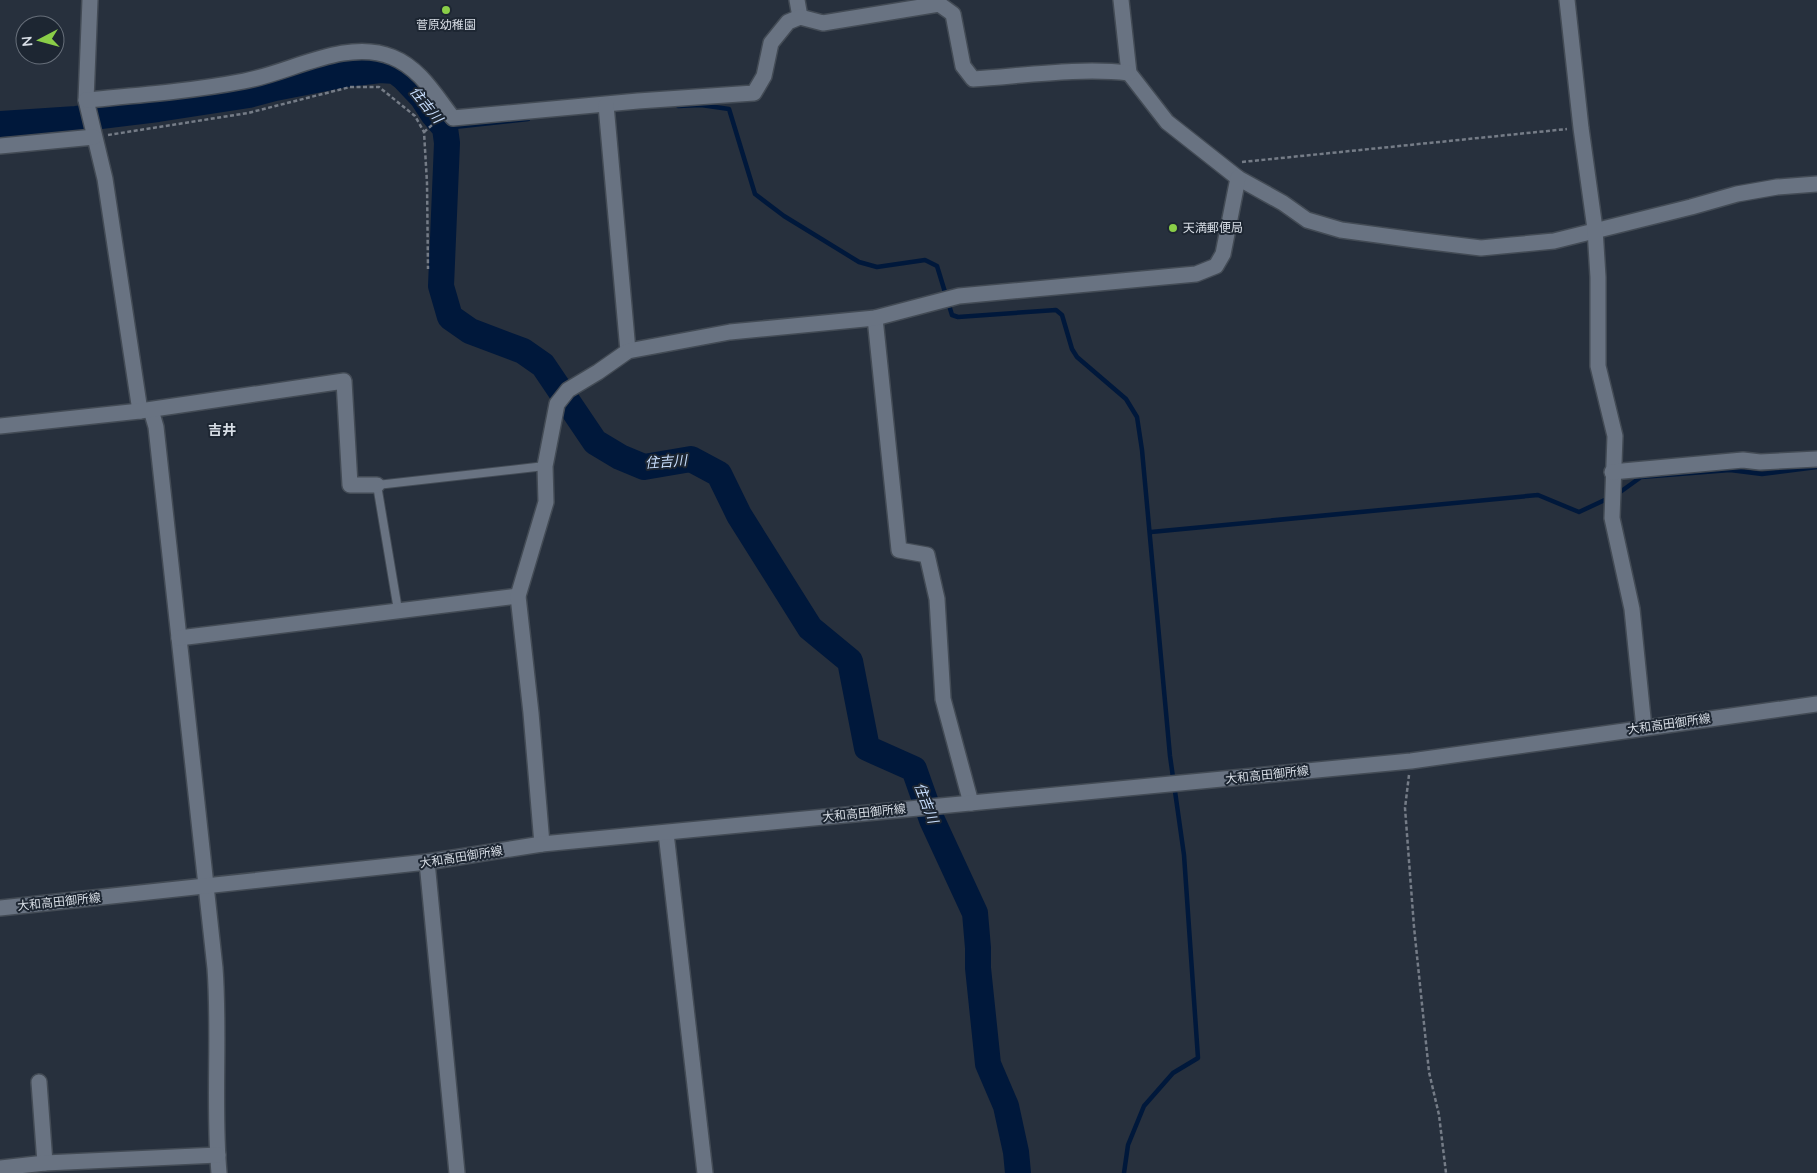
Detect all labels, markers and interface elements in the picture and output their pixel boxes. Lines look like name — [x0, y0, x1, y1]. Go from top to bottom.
marker: 菅原幼稚園 — [440, 4, 452, 16]
north arrow — [15, 15, 65, 65]
place label: 菅原幼稚園 — [416, 17, 476, 33]
text: N — [18, 35, 38, 48]
water label: 住吉川 — [405, 83, 448, 129]
place label: 天満郵便局 — [1183, 220, 1243, 236]
marker: 天満郵便局 — [1167, 222, 1179, 234]
district label: 吉井 — [208, 421, 236, 440]
water label: 住吉川 — [644, 451, 690, 473]
street label: 大和高田御所線 — [1626, 710, 1712, 738]
street label: 大和高田御所線 — [1224, 763, 1310, 787]
water label: 住吉川 — [910, 780, 943, 828]
street label: 大和高田御所線 — [821, 801, 907, 825]
street label: 大和高田御所線 — [418, 843, 504, 871]
street label: 大和高田御所線 — [16, 890, 102, 914]

